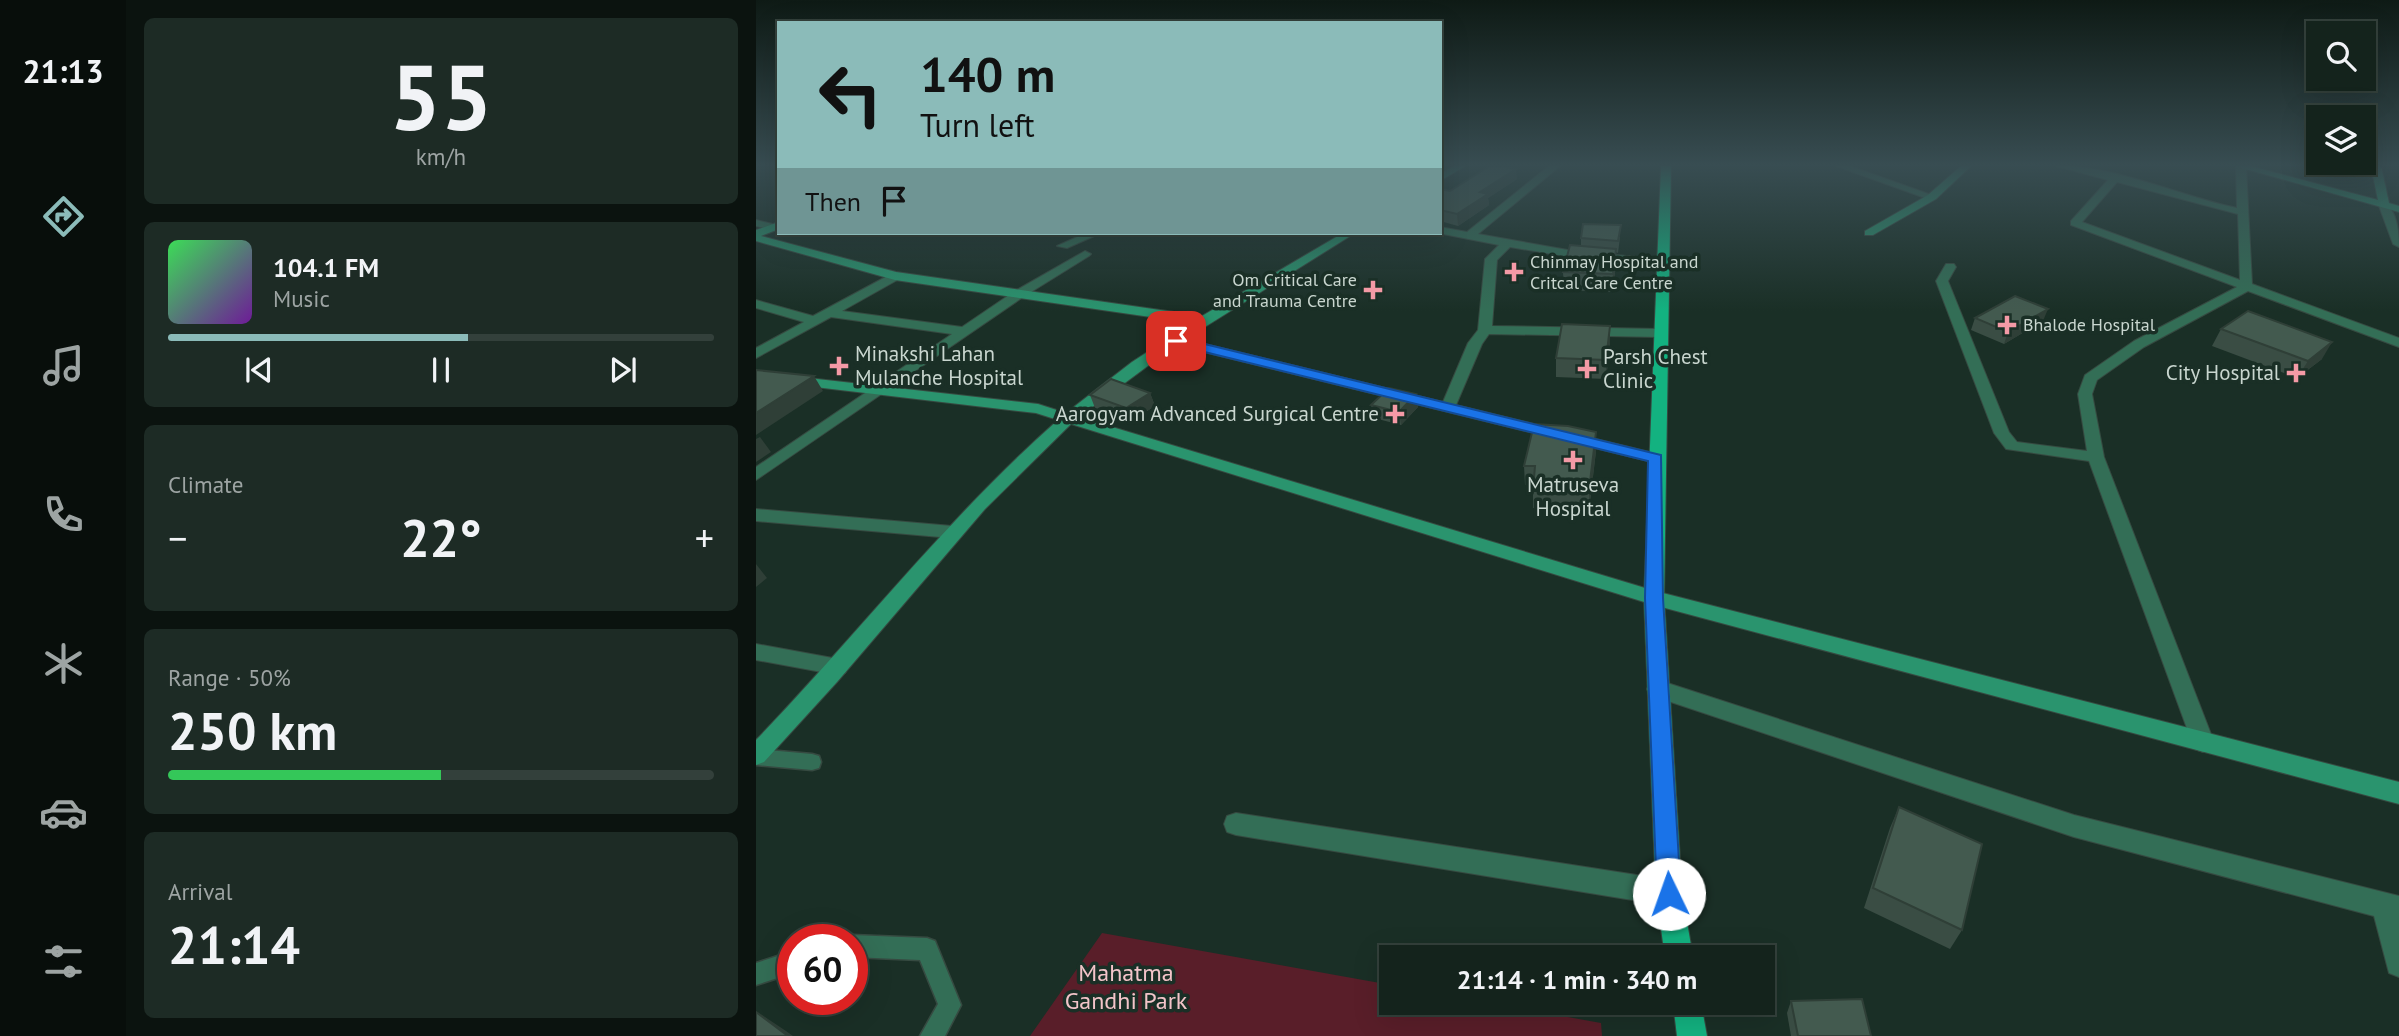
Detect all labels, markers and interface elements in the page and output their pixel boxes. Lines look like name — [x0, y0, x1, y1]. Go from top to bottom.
map controls — [2306, 21, 2376, 175]
button: search — [2306, 21, 2376, 91]
text: 55 — [389, 37, 493, 155]
text: 140 m — [920, 42, 1055, 106]
icon: left — [805, 49, 896, 140]
text: 21:13 — [22, 50, 104, 92]
text: Turn left — [920, 104, 1035, 146]
button: layers — [2306, 105, 2376, 175]
text: km/h — [416, 142, 466, 171]
icon: arrive — [875, 182, 913, 220]
text: Then — [805, 185, 861, 218]
icon: directions — [39, 192, 88, 241]
place label: Chinmay Hospital and Critcal Care Centre — [1530, 250, 1698, 294]
text: 104.1 FM — [273, 251, 379, 284]
marker: Chinmay Hospital and Critcal Care Centre — [1504, 262, 1524, 282]
place label: Om Critical Care and Trauma Centre — [1213, 268, 1357, 312]
marker: Om Critical Care and Trauma Centre — [1363, 280, 1383, 300]
text: Music — [273, 284, 330, 313]
pin — [1146, 311, 1206, 371]
place label: Bhalode Hospital — [2023, 313, 2156, 336]
marker: Bhalode Hospital — [1997, 315, 2017, 335]
icon: arrive — [1157, 322, 1195, 360]
place label: Minakshi Lahan Mulanche Hospital — [855, 340, 1023, 391]
icon: music — [39, 341, 88, 390]
place label: Parsh Chest Clinic — [1603, 343, 1708, 394]
icon: previous — [240, 351, 278, 389]
icon: pause — [422, 351, 460, 389]
icon: next — [604, 351, 642, 389]
marker: Minakshi Lahan Mulanche Hospital — [829, 356, 849, 376]
marker: Parsh Chest Clinic — [1577, 359, 1597, 379]
place label: City Hospital — [2166, 359, 2280, 386]
marker: City Hospital — [2286, 363, 2306, 383]
place label: Aarogyam Advanced Surgical Centre — [1056, 400, 1379, 427]
marker: Aarogyam Advanced Surgical Centre — [1385, 404, 1405, 424]
marker: Matruseva Hospital — [1563, 450, 1583, 470]
text: Climate — [168, 470, 243, 499]
place label: Matruseva Hospital — [1527, 471, 1619, 522]
icon: phone — [39, 490, 88, 539]
text: 22° — [400, 504, 482, 571]
text: − — [168, 513, 187, 562]
text: + — [695, 513, 714, 562]
icon: climate — [39, 639, 88, 688]
text: Range · 50% — [168, 663, 291, 692]
text: 250 km — [168, 697, 337, 764]
icon: car — [39, 788, 88, 837]
position arrow — [1632, 857, 1706, 931]
text: Arrival — [168, 877, 232, 906]
text: 21:14 — [168, 911, 300, 978]
speed limit sign: 60 — [777, 924, 868, 1015]
icon: filters — [39, 937, 88, 986]
park label: Mahatma Gandhi Park — [1065, 957, 1188, 1016]
text: 21:14 · 1 min · 340 m — [1457, 963, 1697, 996]

